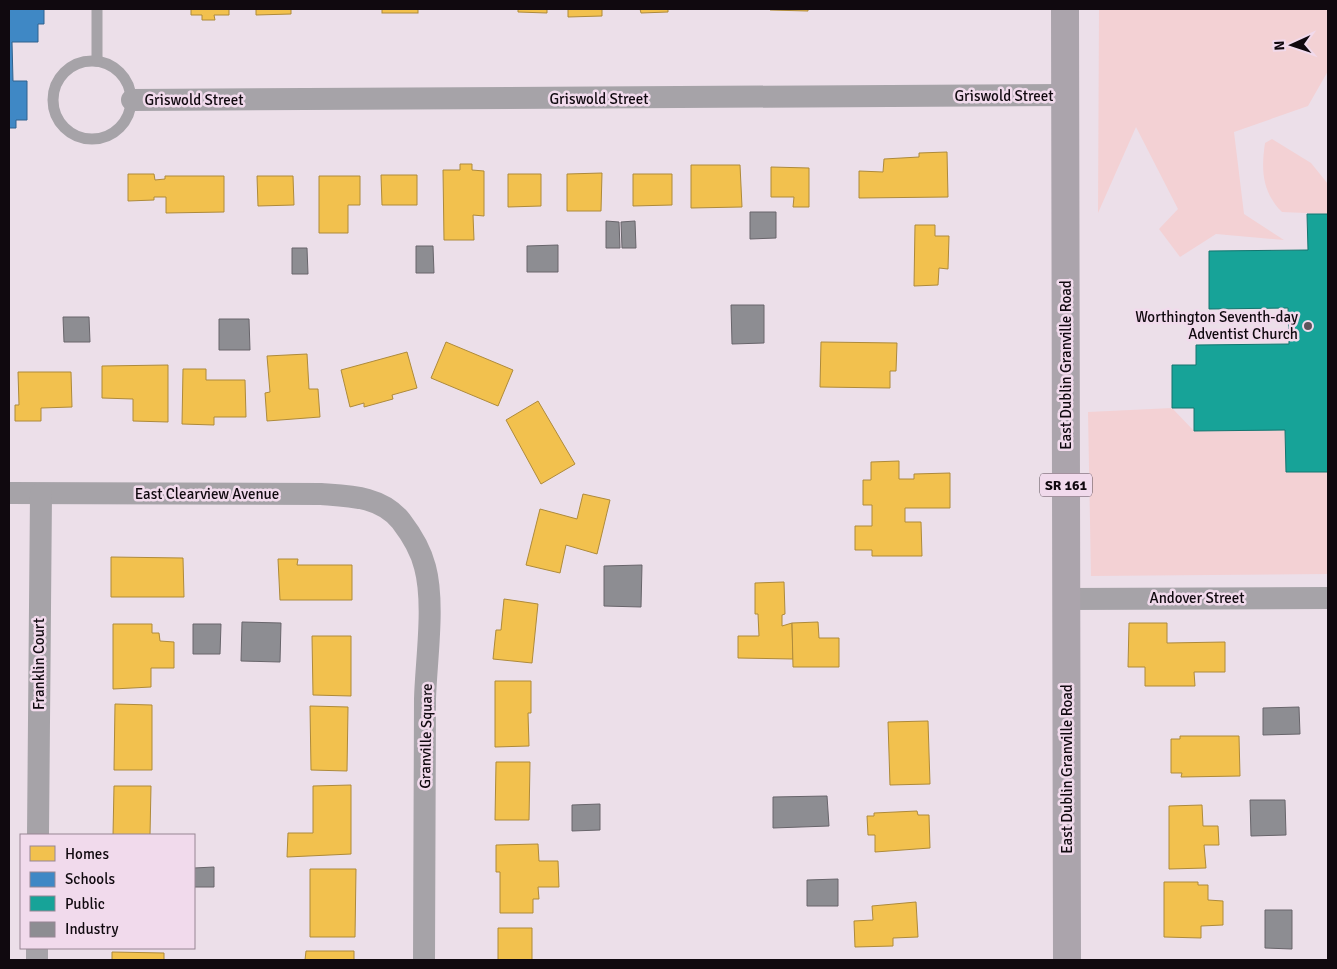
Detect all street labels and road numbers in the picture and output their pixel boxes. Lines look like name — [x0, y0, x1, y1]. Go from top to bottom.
street label: Griswold Street — [954, 87, 1054, 105]
street label: Griswold Street — [549, 90, 649, 108]
street label: Griswold Street — [144, 91, 244, 109]
street label: East Dublin Granville Road — [1057, 280, 1075, 450]
road number: SR 161 — [1040, 474, 1092, 496]
street label: East Clearview Avenue — [135, 485, 279, 503]
street label: Andover Street — [1150, 589, 1245, 607]
street label: Franklin Court — [30, 618, 48, 710]
street label: Granville Square — [416, 683, 436, 789]
street label: East Dublin Granville Road — [1058, 684, 1076, 854]

